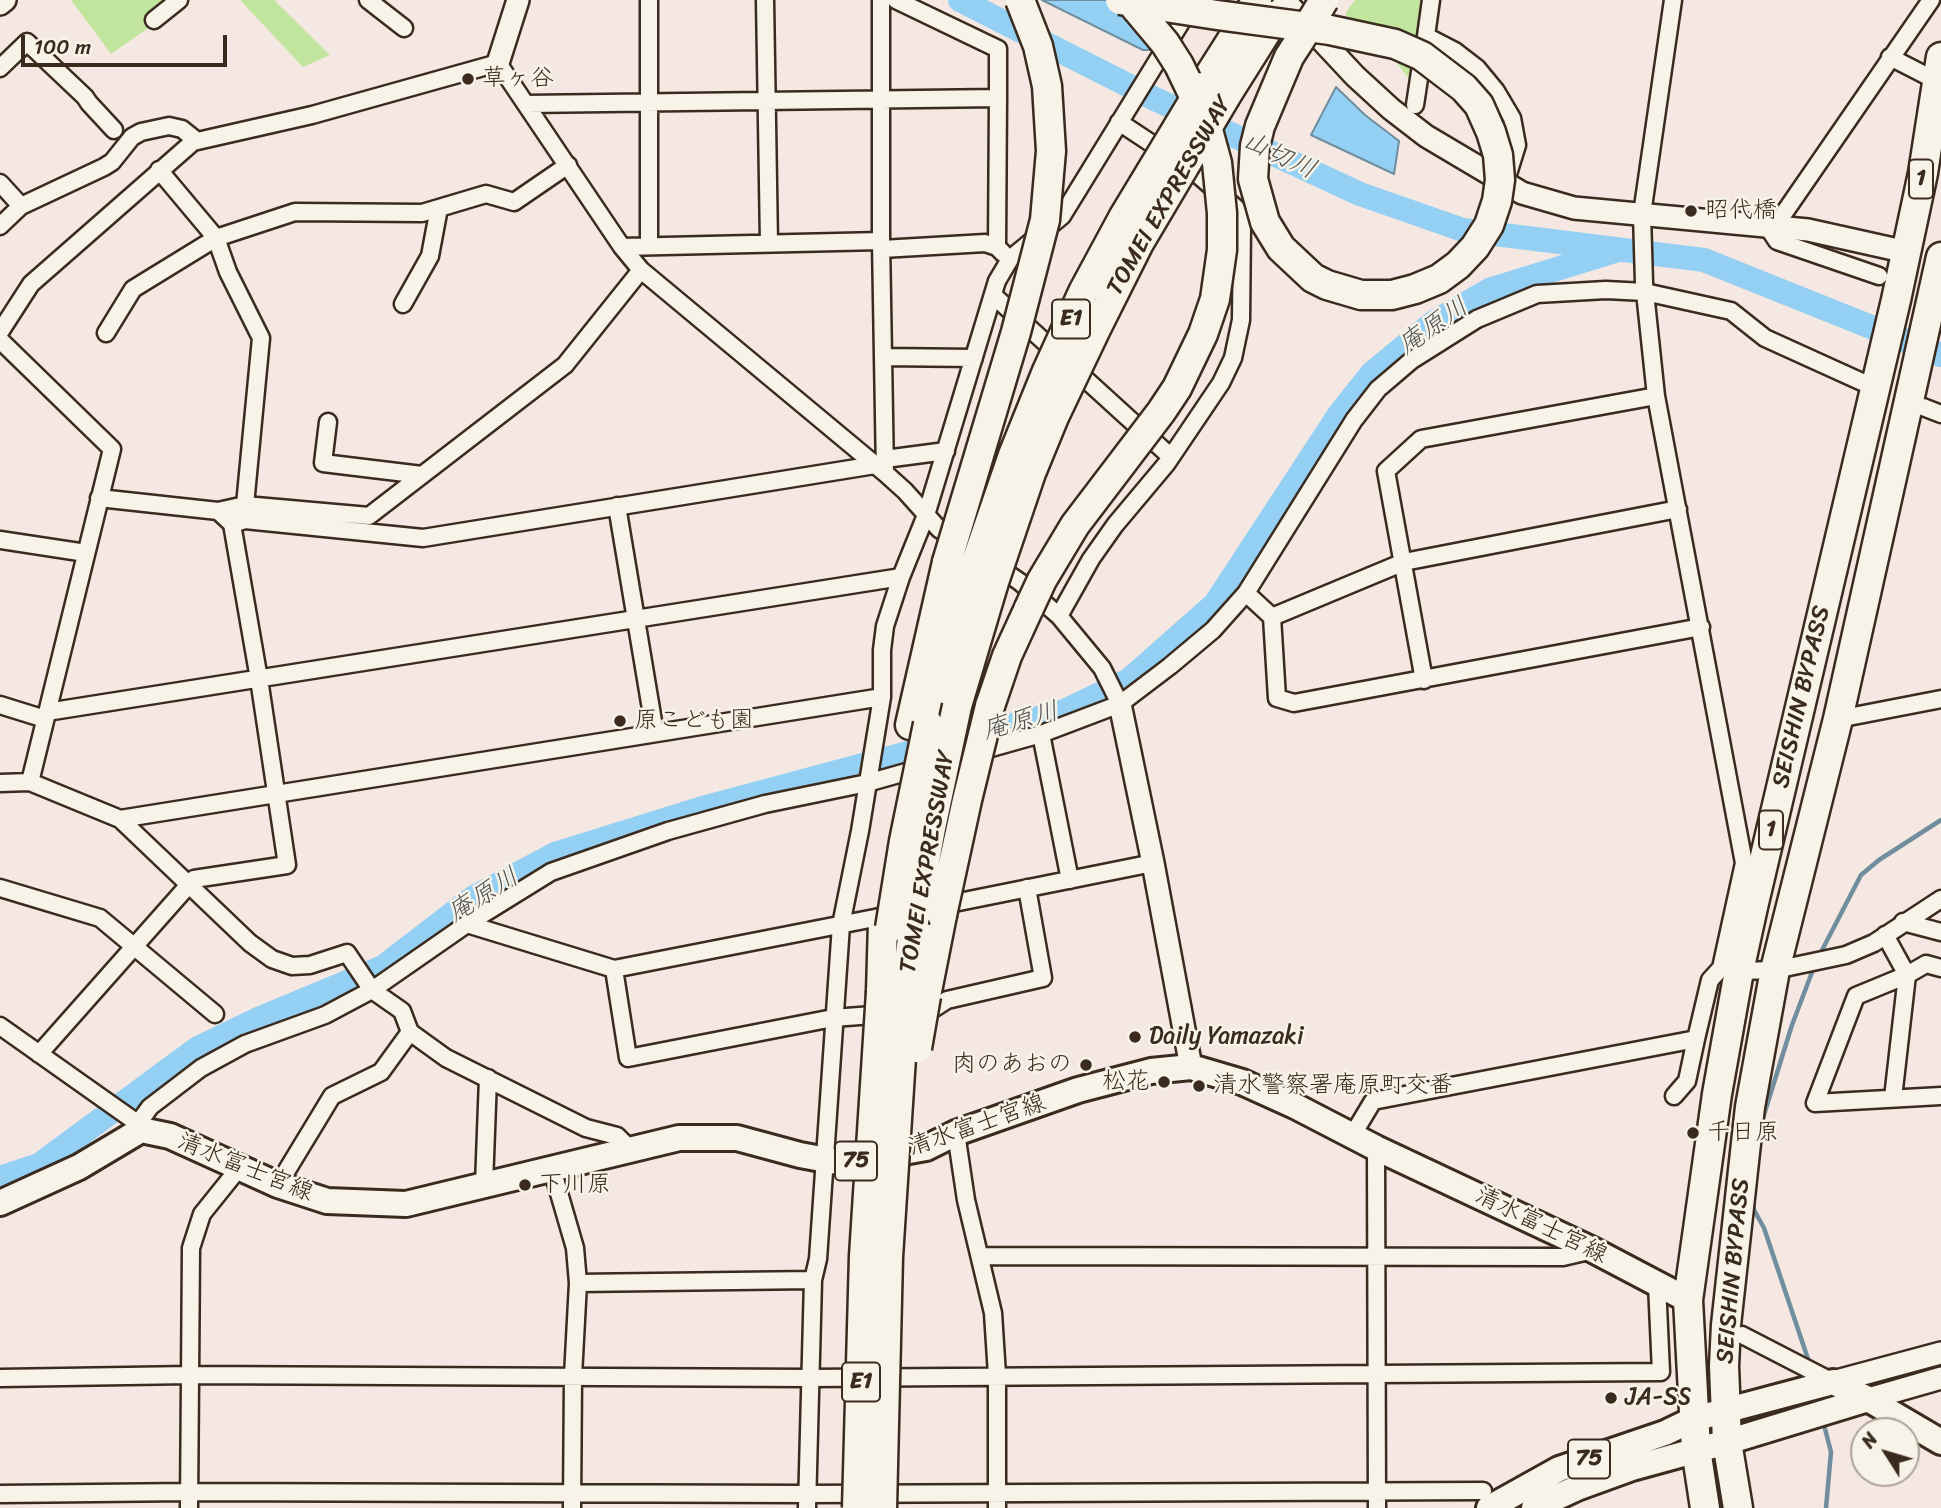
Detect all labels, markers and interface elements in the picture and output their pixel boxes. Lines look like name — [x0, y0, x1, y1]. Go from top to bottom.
scale bar — [24, 21, 231, 65]
text: 100 m — [34, 28, 91, 66]
place label: 草ヶ谷 — [482, 65, 554, 93]
marker: 草ヶ谷 — [460, 71, 476, 87]
street label: TOMEI EXPRESSWAY — [1101, 91, 1239, 301]
water label: 山切川 — [1237, 125, 1321, 187]
road number: 1 — [1909, 160, 1933, 198]
place label: 昭代橋 — [1705, 197, 1777, 225]
marker: 昭代橋 — [1683, 203, 1699, 219]
water label: 庵原川 — [1393, 292, 1475, 362]
road number: E1 — [1052, 300, 1090, 338]
street label: SEISHIN BYPASS — [1767, 603, 1837, 791]
water label: 庵原川 — [979, 696, 1063, 748]
place label: 原こども園 — [634, 707, 754, 735]
marker: 原こども園 — [612, 713, 628, 729]
street label: TOMEI EXPRESSWAY — [894, 748, 962, 976]
road number: 1 — [1759, 810, 1783, 850]
water label: 庵原川 — [443, 862, 525, 930]
place label: Daily Yamazaki — [1149, 1023, 1304, 1051]
marker: Daily Yamazaki — [1127, 1029, 1143, 1045]
place label: 肉のあおの — [952, 1051, 1072, 1079]
marker: 肉のあおの — [1078, 1057, 1094, 1073]
place label: 松花 — [1102, 1068, 1150, 1096]
place label: 清水警察署庵原町交番 — [1213, 1072, 1453, 1100]
marker: 松花 — [1156, 1074, 1172, 1090]
marker: 清水警察署庵原町交番 — [1191, 1078, 1207, 1094]
street label: 清水富士宮線 — [904, 1089, 1050, 1163]
place label: 千日原 — [1707, 1119, 1779, 1147]
marker: 千日原 — [1685, 1125, 1701, 1141]
street label: 清水富士宮線 — [173, 1128, 317, 1208]
road number: 75 — [835, 1142, 877, 1180]
place label: 下川原 — [539, 1171, 611, 1199]
marker: 下川原 — [517, 1177, 533, 1193]
street label: SEISHIN BYPASS — [1712, 1177, 1756, 1365]
street label: 清水富士宮線 — [1470, 1181, 1612, 1271]
road number: E1 — [842, 1362, 880, 1401]
place label: JA-SS — [1625, 1384, 1691, 1412]
marker: JA-SS — [1603, 1390, 1619, 1406]
north arrow — [1850, 1417, 1920, 1487]
text: N — [1852, 1425, 1887, 1455]
road number: 75 — [1568, 1440, 1610, 1478]

